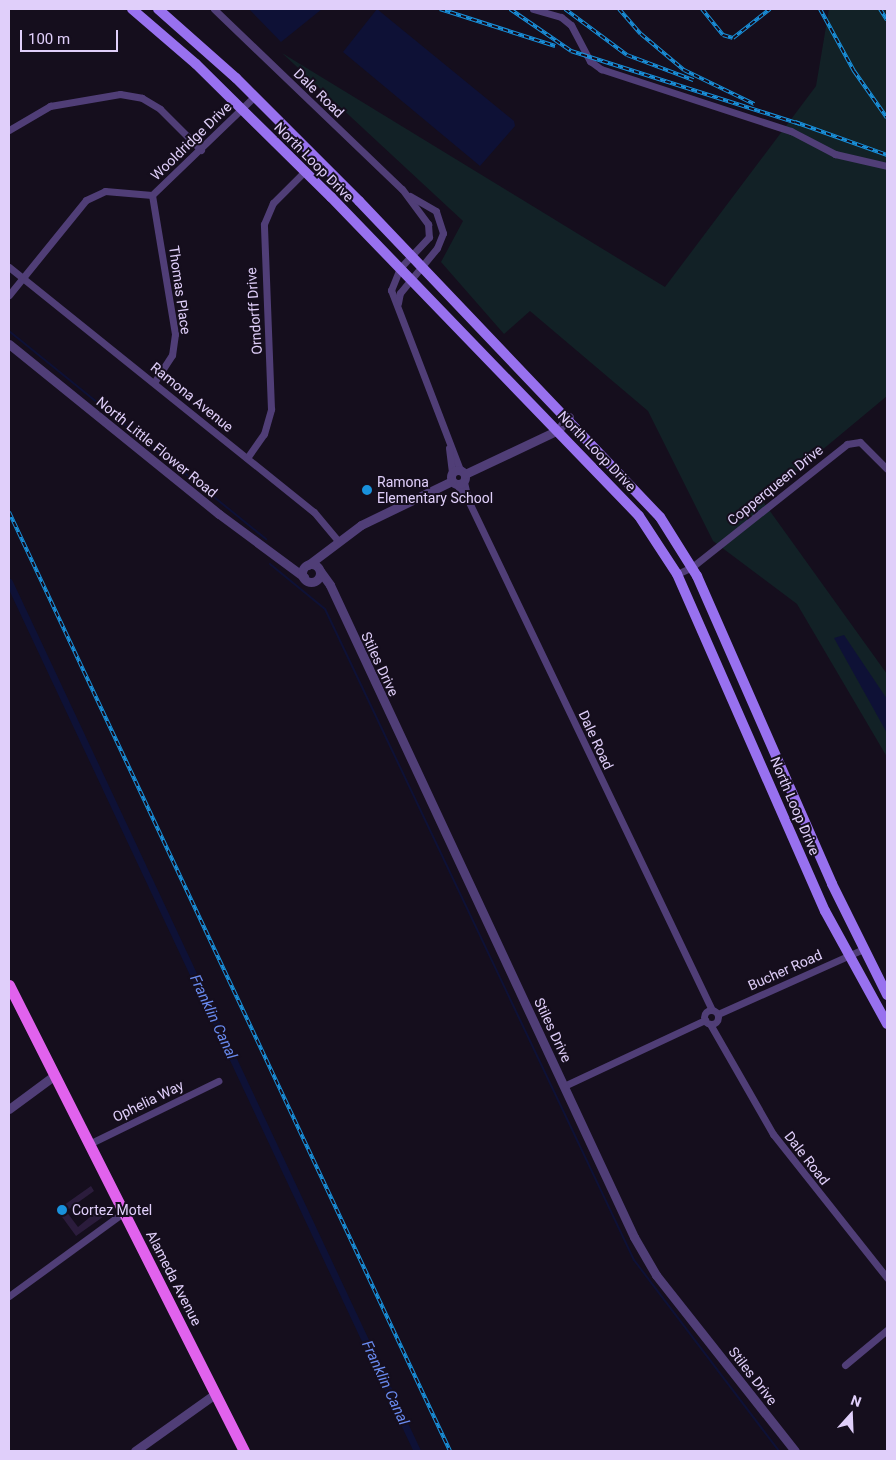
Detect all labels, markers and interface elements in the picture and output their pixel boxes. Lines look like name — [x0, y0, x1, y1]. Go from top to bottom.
scale bar — [22, 20, 120, 52]
text: 100 m — [28, 30, 70, 48]
street label: Dale Road — [290, 65, 348, 121]
street label: Wooldridge Drive — [147, 98, 235, 184]
street label: North Loop Drive — [271, 119, 357, 205]
street label: Thomas Place — [165, 245, 195, 335]
street label: Orndorff Drive — [243, 267, 265, 355]
street label: Ramona Avenue — [147, 359, 237, 435]
street label: North Little Flower Road — [93, 393, 221, 501]
street label: North Loop Drive — [554, 407, 640, 495]
street label: Copperqueen Drive — [724, 441, 826, 529]
place label: Ramona Elementary School — [377, 474, 493, 507]
marker: Ramona Elementary School — [361, 484, 373, 496]
street label: Stiles Drive — [358, 629, 402, 699]
street label: Dale Road — [575, 708, 617, 772]
street label: North Loop Drive — [767, 754, 823, 858]
street label: Bucher Road — [745, 946, 825, 994]
water label: Franklin Canal — [186, 972, 240, 1062]
street label: Stiles Drive — [531, 995, 575, 1065]
street label: Ophelia Way — [110, 1077, 186, 1125]
street label: Dale Road — [781, 1128, 833, 1188]
place label: Cortez Motel — [72, 1202, 152, 1218]
marker: Cortez Motel — [56, 1204, 68, 1216]
street label: Alameda Avenue — [143, 1228, 205, 1328]
water label: Franklin Canal — [358, 1338, 412, 1428]
street label: Stiles Drive — [725, 1344, 781, 1408]
north arrow — [826, 1390, 876, 1440]
text: N — [849, 1392, 864, 1410]

